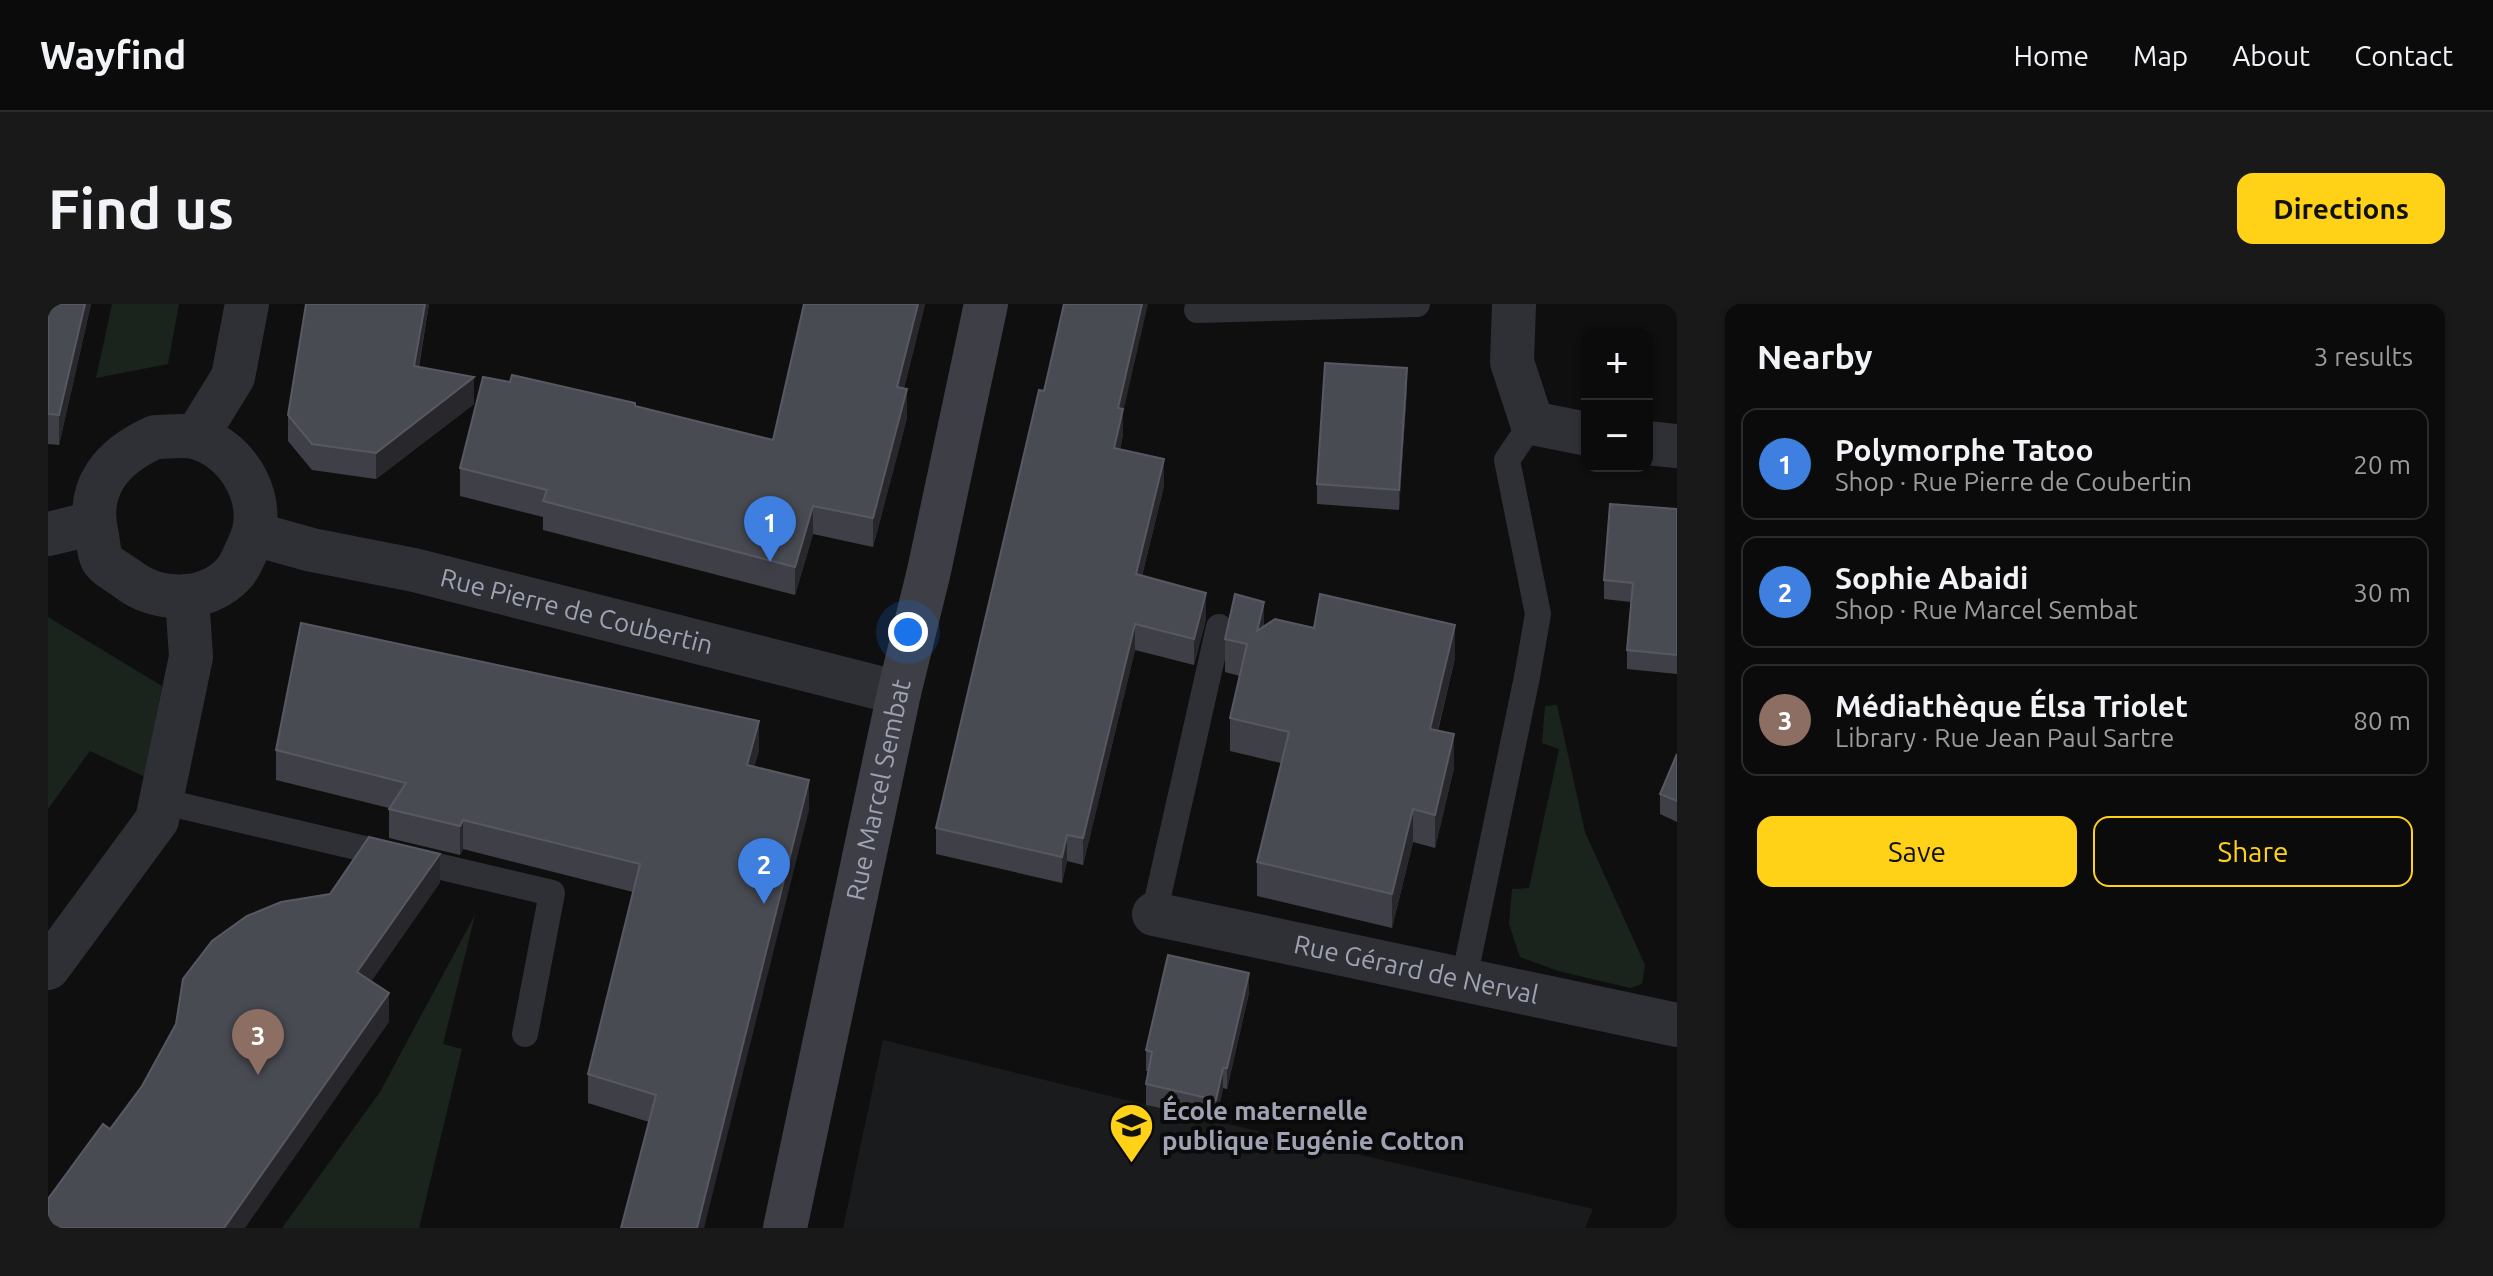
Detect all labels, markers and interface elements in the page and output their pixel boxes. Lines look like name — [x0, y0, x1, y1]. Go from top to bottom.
text: Wayfind — [40, 34, 186, 76]
text: Home — [2014, 40, 2089, 71]
text: Map — [2133, 40, 2188, 71]
text: About — [2232, 40, 2310, 71]
text: Contact — [2354, 40, 2453, 71]
button: Directions — [2237, 173, 2445, 244]
text: Find us — [48, 177, 234, 240]
map controls — [1581, 328, 1653, 472]
button: + — [1581, 328, 1653, 400]
text: Nearby — [1757, 337, 1872, 375]
text: 3 results — [2314, 342, 2413, 371]
button: − — [1581, 400, 1653, 472]
text: Polymorphe Tatoo — [1835, 433, 2093, 467]
text: 1 — [1778, 450, 1792, 479]
text: 20 m — [2353, 450, 2411, 479]
text: Shop · Rue Pierre de Coubertin — [1835, 467, 2192, 496]
pin: 1 — [744, 496, 796, 562]
text: Sophie Abaidi — [1835, 561, 2028, 595]
street label: Rue Pierre de Coubertin — [438, 562, 716, 659]
text: 2 — [1778, 578, 1792, 607]
text: 30 m — [2353, 578, 2411, 607]
text: Shop · Rue Marcel Sembat — [1835, 595, 2138, 624]
your location — [888, 612, 928, 652]
street label: Rue Marcel Sembat — [840, 676, 916, 903]
text: Médiathèque Élsa Triolet — [1835, 689, 2188, 723]
text: 3 — [1778, 706, 1792, 735]
text: 80 m — [2353, 706, 2411, 735]
text: Library · Rue Jean Paul Sartre — [1835, 723, 2174, 752]
button: Save — [1757, 816, 2077, 887]
button: Share — [2093, 816, 2413, 887]
pin: 2 — [738, 838, 790, 904]
street label: Rue Gérard de Nerval — [1291, 929, 1541, 1009]
pin: 3 — [232, 1009, 284, 1075]
place label: École maternelle publique Eugénie Cotton — [1162, 1095, 1465, 1155]
school or university icon: École maternelle publique Eugénie Cotton — [1107, 1102, 1155, 1165]

